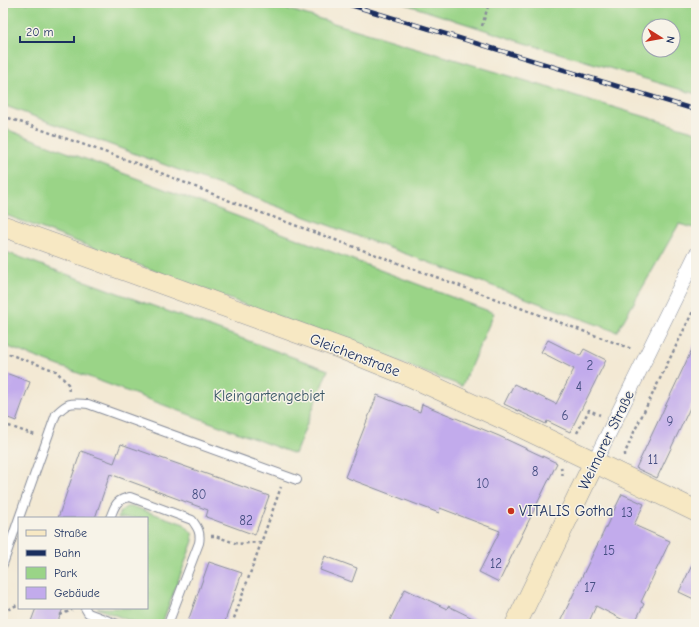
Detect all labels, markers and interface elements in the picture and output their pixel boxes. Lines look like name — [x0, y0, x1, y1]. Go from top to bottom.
scale bar — [20, 18, 74, 44]
north arrow — [641, 18, 681, 58]
text: 20 m — [26, 25, 54, 39]
text: N — [663, 35, 677, 45]
street label: Gleichenstraße — [307, 330, 403, 381]
house number: 2 — [587, 358, 594, 373]
house number: 4 — [576, 379, 582, 394]
park label: Kleingartengebiet — [214, 387, 325, 405]
street label: Weimarer Straße — [574, 387, 638, 493]
house number: 6 — [561, 408, 569, 423]
house number: 9 — [667, 414, 674, 429]
house number: 11 — [648, 452, 658, 467]
house number: 8 — [532, 464, 539, 479]
house number: 10 — [476, 476, 490, 491]
house number: 80 — [192, 487, 206, 502]
place label: VITALIS Gotha — [519, 502, 613, 520]
house number: 13 — [621, 505, 633, 520]
marker: VITALIS Gotha — [506, 506, 516, 516]
house number: 82 — [239, 513, 253, 528]
legend — [18, 517, 148, 609]
text: Straße — [54, 526, 87, 540]
house number: 15 — [603, 543, 615, 558]
text: Bahn — [54, 546, 81, 560]
house number: 12 — [490, 556, 502, 571]
text: Park — [54, 566, 77, 580]
house number: 17 — [584, 580, 596, 595]
text: Gebäude — [54, 586, 100, 600]

